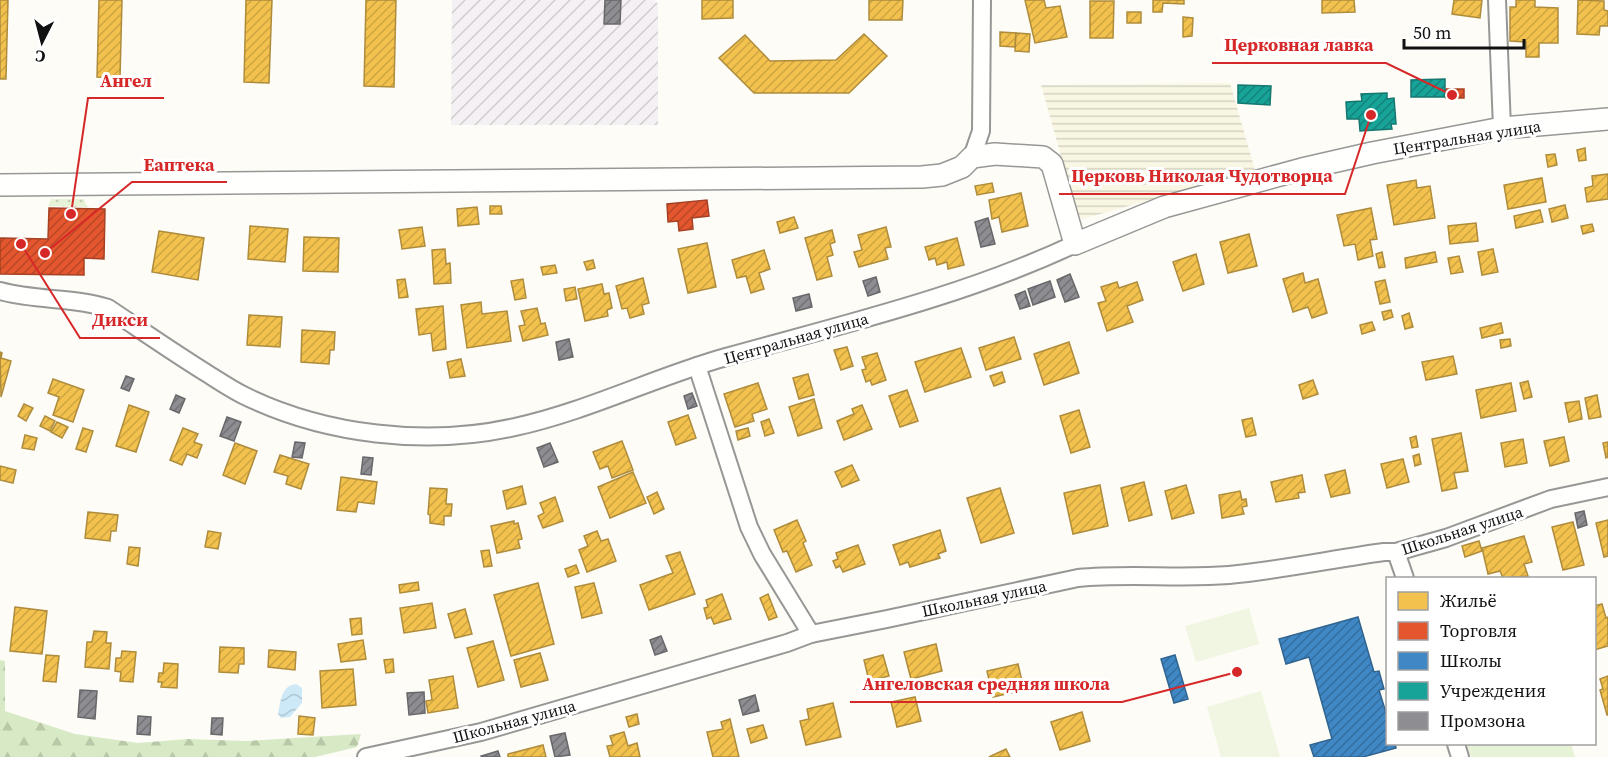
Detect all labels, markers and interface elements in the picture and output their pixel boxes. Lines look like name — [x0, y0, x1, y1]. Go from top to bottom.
north arrow — [12, 12, 72, 72]
scale bar — [1404, 12, 1524, 50]
text: 50 m — [1413, 20, 1451, 45]
callout: Церковная лавка — [1212, 27, 1386, 63]
text: Церковная лавка — [1224, 32, 1374, 57]
text: С — [34, 45, 47, 68]
callout: Ангел — [88, 62, 164, 98]
text: Ангел — [100, 68, 152, 93]
street label: Центральная улица — [1392, 114, 1543, 160]
callout: Еаптека — [132, 146, 227, 182]
text: Еаптека — [144, 152, 215, 177]
callout: Церковь Николая Чудотворца — [1059, 158, 1345, 194]
text: Церковь Николая Чудотворца — [1071, 163, 1333, 188]
callout: Дикси — [80, 302, 160, 338]
text: Дикси — [92, 307, 148, 332]
street label: Центральная улица — [721, 307, 871, 369]
street label: Школьная улица — [1398, 500, 1526, 560]
street label: Школьная улица — [920, 574, 1049, 622]
legend — [1386, 577, 1596, 745]
text: Жильё — [1440, 588, 1497, 613]
text: Торговля — [1440, 618, 1517, 643]
text: Школы — [1440, 648, 1502, 673]
callout: Ангеловская средняя школа — [850, 666, 1122, 702]
text: Ангеловская средняя школа — [862, 671, 1110, 696]
text: Учреждения — [1440, 678, 1546, 703]
street label: Школьная улица — [450, 694, 579, 748]
text: Промзона — [1440, 708, 1526, 733]

